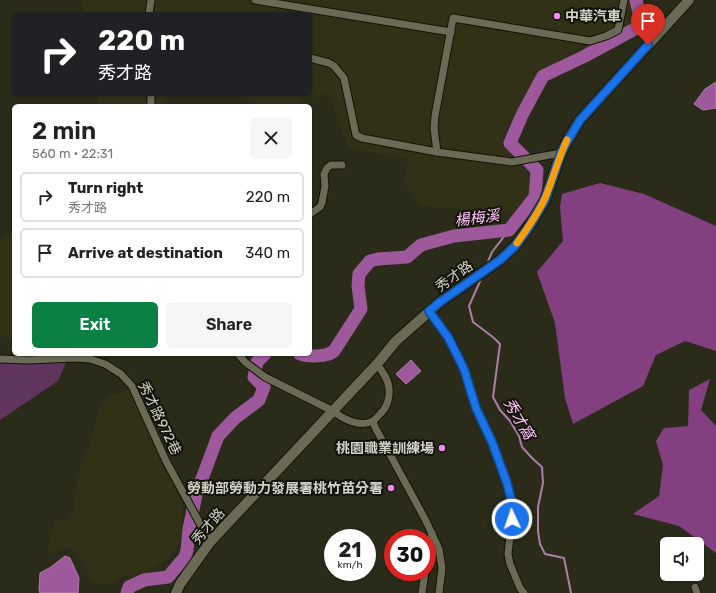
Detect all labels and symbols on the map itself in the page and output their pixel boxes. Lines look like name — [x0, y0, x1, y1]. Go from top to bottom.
pin — [631, 4, 665, 45]
place label: 中華汽車 — [565, 8, 621, 25]
marker: 中華汽車 — [552, 11, 562, 21]
water label: 楊梅溪 — [454, 206, 502, 230]
street label: 秀才路 — [432, 257, 476, 295]
street label: 秀才路972巷 — [134, 379, 185, 458]
water label: 秀才窩 — [500, 395, 539, 445]
place label: 桃園職業訓練場 — [336, 440, 434, 457]
marker: 桃園職業訓練場 — [437, 443, 447, 453]
place label: 勞動部勞動力發展署桃竹苗分署 — [187, 480, 383, 497]
marker: 勞動部勞動力發展署桃竹苗分署 — [386, 483, 396, 493]
position arrow — [491, 498, 533, 540]
street label: 秀才路 — [188, 505, 229, 548]
speed limit sign: 30 — [384, 529, 436, 581]

